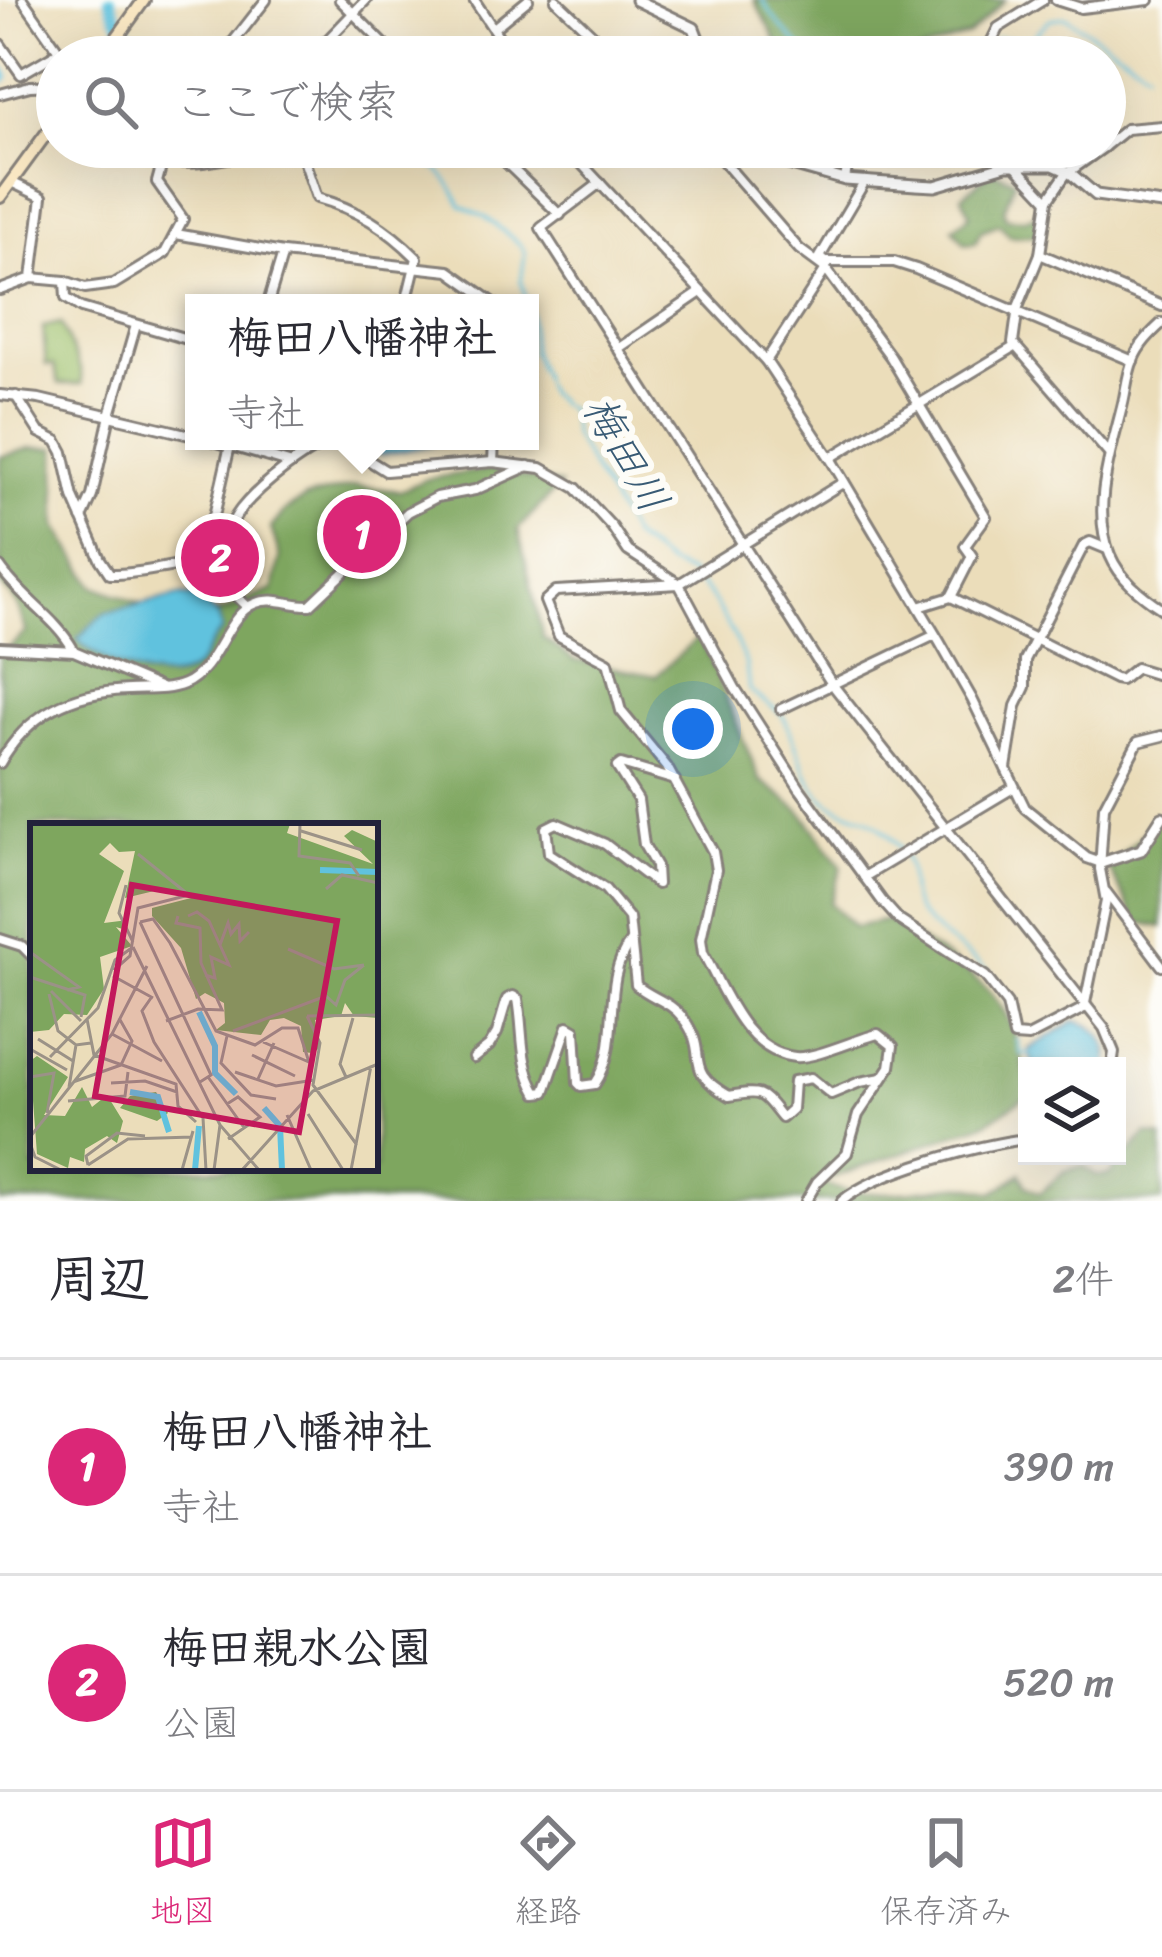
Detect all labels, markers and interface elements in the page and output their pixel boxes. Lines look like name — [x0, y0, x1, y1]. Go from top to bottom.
search box — [36, 36, 1126, 168]
text: ここで検索 — [174, 62, 399, 142]
icon: search — [78, 69, 144, 135]
popup — [185, 294, 539, 450]
text: 梅田八幡神社 — [227, 298, 497, 378]
text: 寺社 — [227, 378, 305, 447]
water label: 梅田川 — [562, 381, 690, 527]
pin: 1 — [323, 489, 401, 579]
pin: 2 — [181, 513, 259, 603]
your location — [663, 699, 723, 759]
inset map — [30, 823, 378, 1171]
map controls — [1018, 1057, 1126, 1165]
button: layers — [1018, 1057, 1126, 1165]
text: 周辺 — [48, 1234, 150, 1324]
text: 2件 — [1052, 1245, 1114, 1314]
text: 梅田八幡神社 — [162, 1392, 432, 1472]
text: 1 — [79, 1432, 95, 1501]
text: 390 m — [1004, 1432, 1114, 1501]
text: 寺社 — [162, 1472, 240, 1541]
text: 梅田親水公園 — [162, 1608, 432, 1688]
text: 2 — [76, 1648, 98, 1717]
text: 520 m — [1003, 1648, 1114, 1717]
text: 公園 — [162, 1688, 240, 1757]
tab: 地図 — [150, 1810, 216, 1940]
tab: 経路 — [515, 1810, 581, 1940]
tab: 保存済み — [880, 1810, 1012, 1940]

